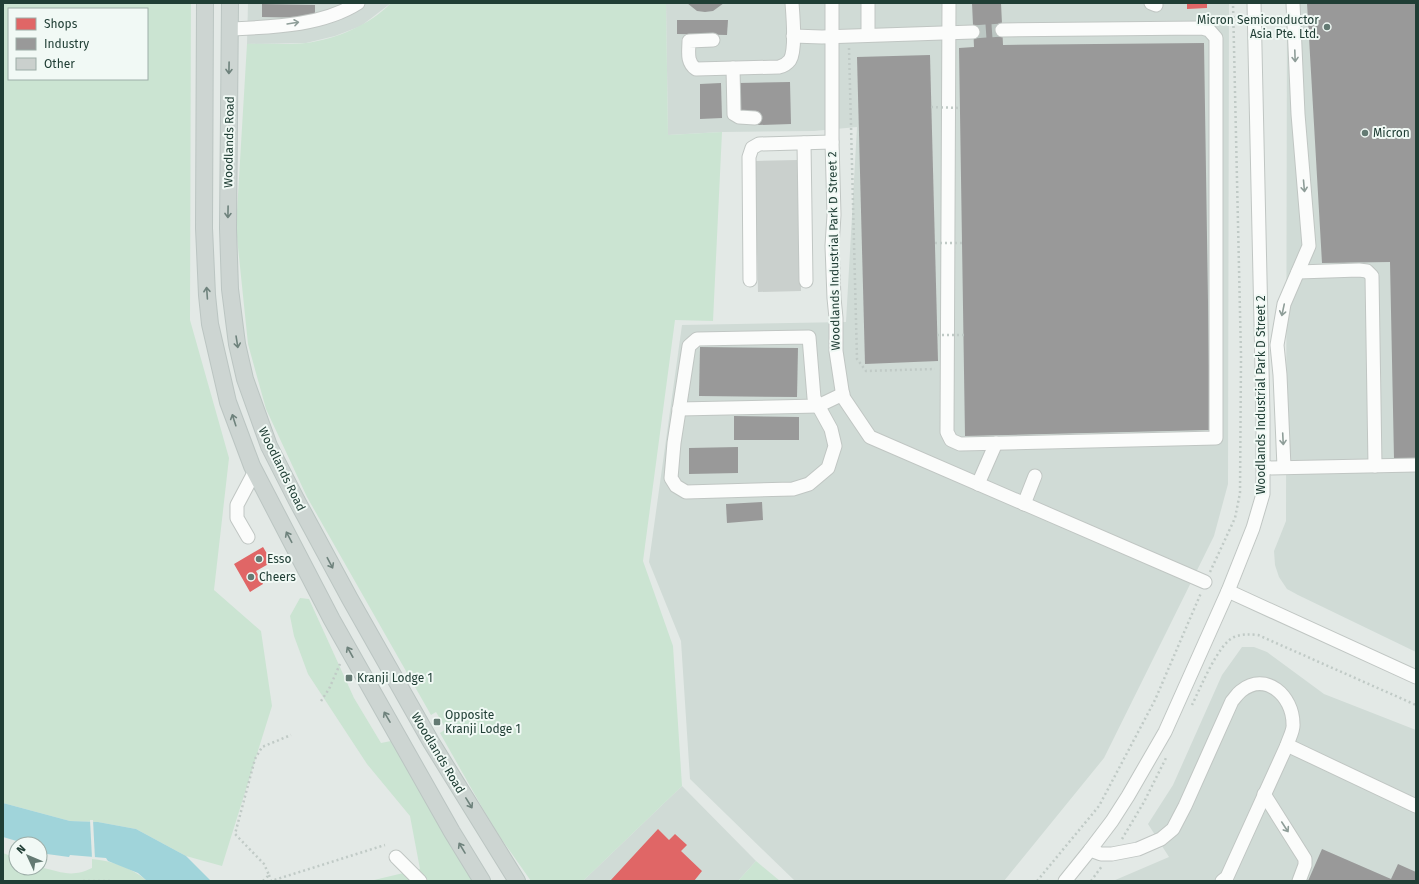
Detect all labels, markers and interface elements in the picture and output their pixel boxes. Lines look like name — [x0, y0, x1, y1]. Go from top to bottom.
legend — [8, 8, 148, 80]
place label: Micron Semiconductor Asia Pte. Ltd. — [1197, 13, 1319, 41]
text: Shops — [44, 17, 78, 31]
one-way arrow — [286, 19, 299, 27]
marker: Micron Semiconductor Asia Pte. Ltd. — [1322, 22, 1332, 32]
text: Industry — [44, 37, 89, 51]
one-way arrow — [1292, 49, 1299, 62]
text: Other — [44, 57, 75, 71]
one-way arrow — [225, 61, 233, 74]
street label: Woodlands Road — [221, 96, 237, 188]
place label: Micron — [1373, 126, 1410, 140]
marker: Micron — [1360, 128, 1370, 138]
street label: Woodlands Industrial Park D Street 2 — [825, 151, 843, 351]
one-way arrow — [1300, 179, 1307, 192]
one-way arrow — [224, 205, 232, 218]
one-way arrow — [204, 287, 211, 300]
street label: Woodlands Industrial Park D Street 2 — [1254, 295, 1268, 495]
one-way arrow — [1278, 303, 1286, 316]
one-way arrow — [233, 335, 241, 348]
one-way arrow — [230, 413, 237, 426]
street label: Woodlands Road — [256, 425, 308, 513]
one-way arrow — [1279, 432, 1287, 445]
one-way arrow — [285, 532, 292, 544]
place label: Esso — [267, 552, 291, 566]
marker: Esso — [254, 554, 264, 564]
one-way arrow — [327, 557, 335, 569]
place label: Cheers — [259, 570, 296, 584]
marker: Cheers — [246, 572, 256, 582]
one-way arrow — [346, 647, 353, 659]
place label: Kranji Lodge 1 — [357, 671, 433, 685]
marker: Kranji Lodge 1 — [344, 673, 354, 683]
place label: Opposite Kranji Lodge 1 — [445, 708, 521, 736]
street label: Woodlands Road — [408, 710, 468, 796]
one-way arrow — [383, 711, 391, 723]
marker: Opposite Kranji Lodge 1 — [432, 717, 442, 727]
one-way arrow — [464, 798, 473, 809]
one-way arrow — [1281, 821, 1289, 833]
north arrow — [8, 836, 48, 876]
text: N — [14, 842, 28, 857]
one-way arrow — [458, 843, 466, 854]

